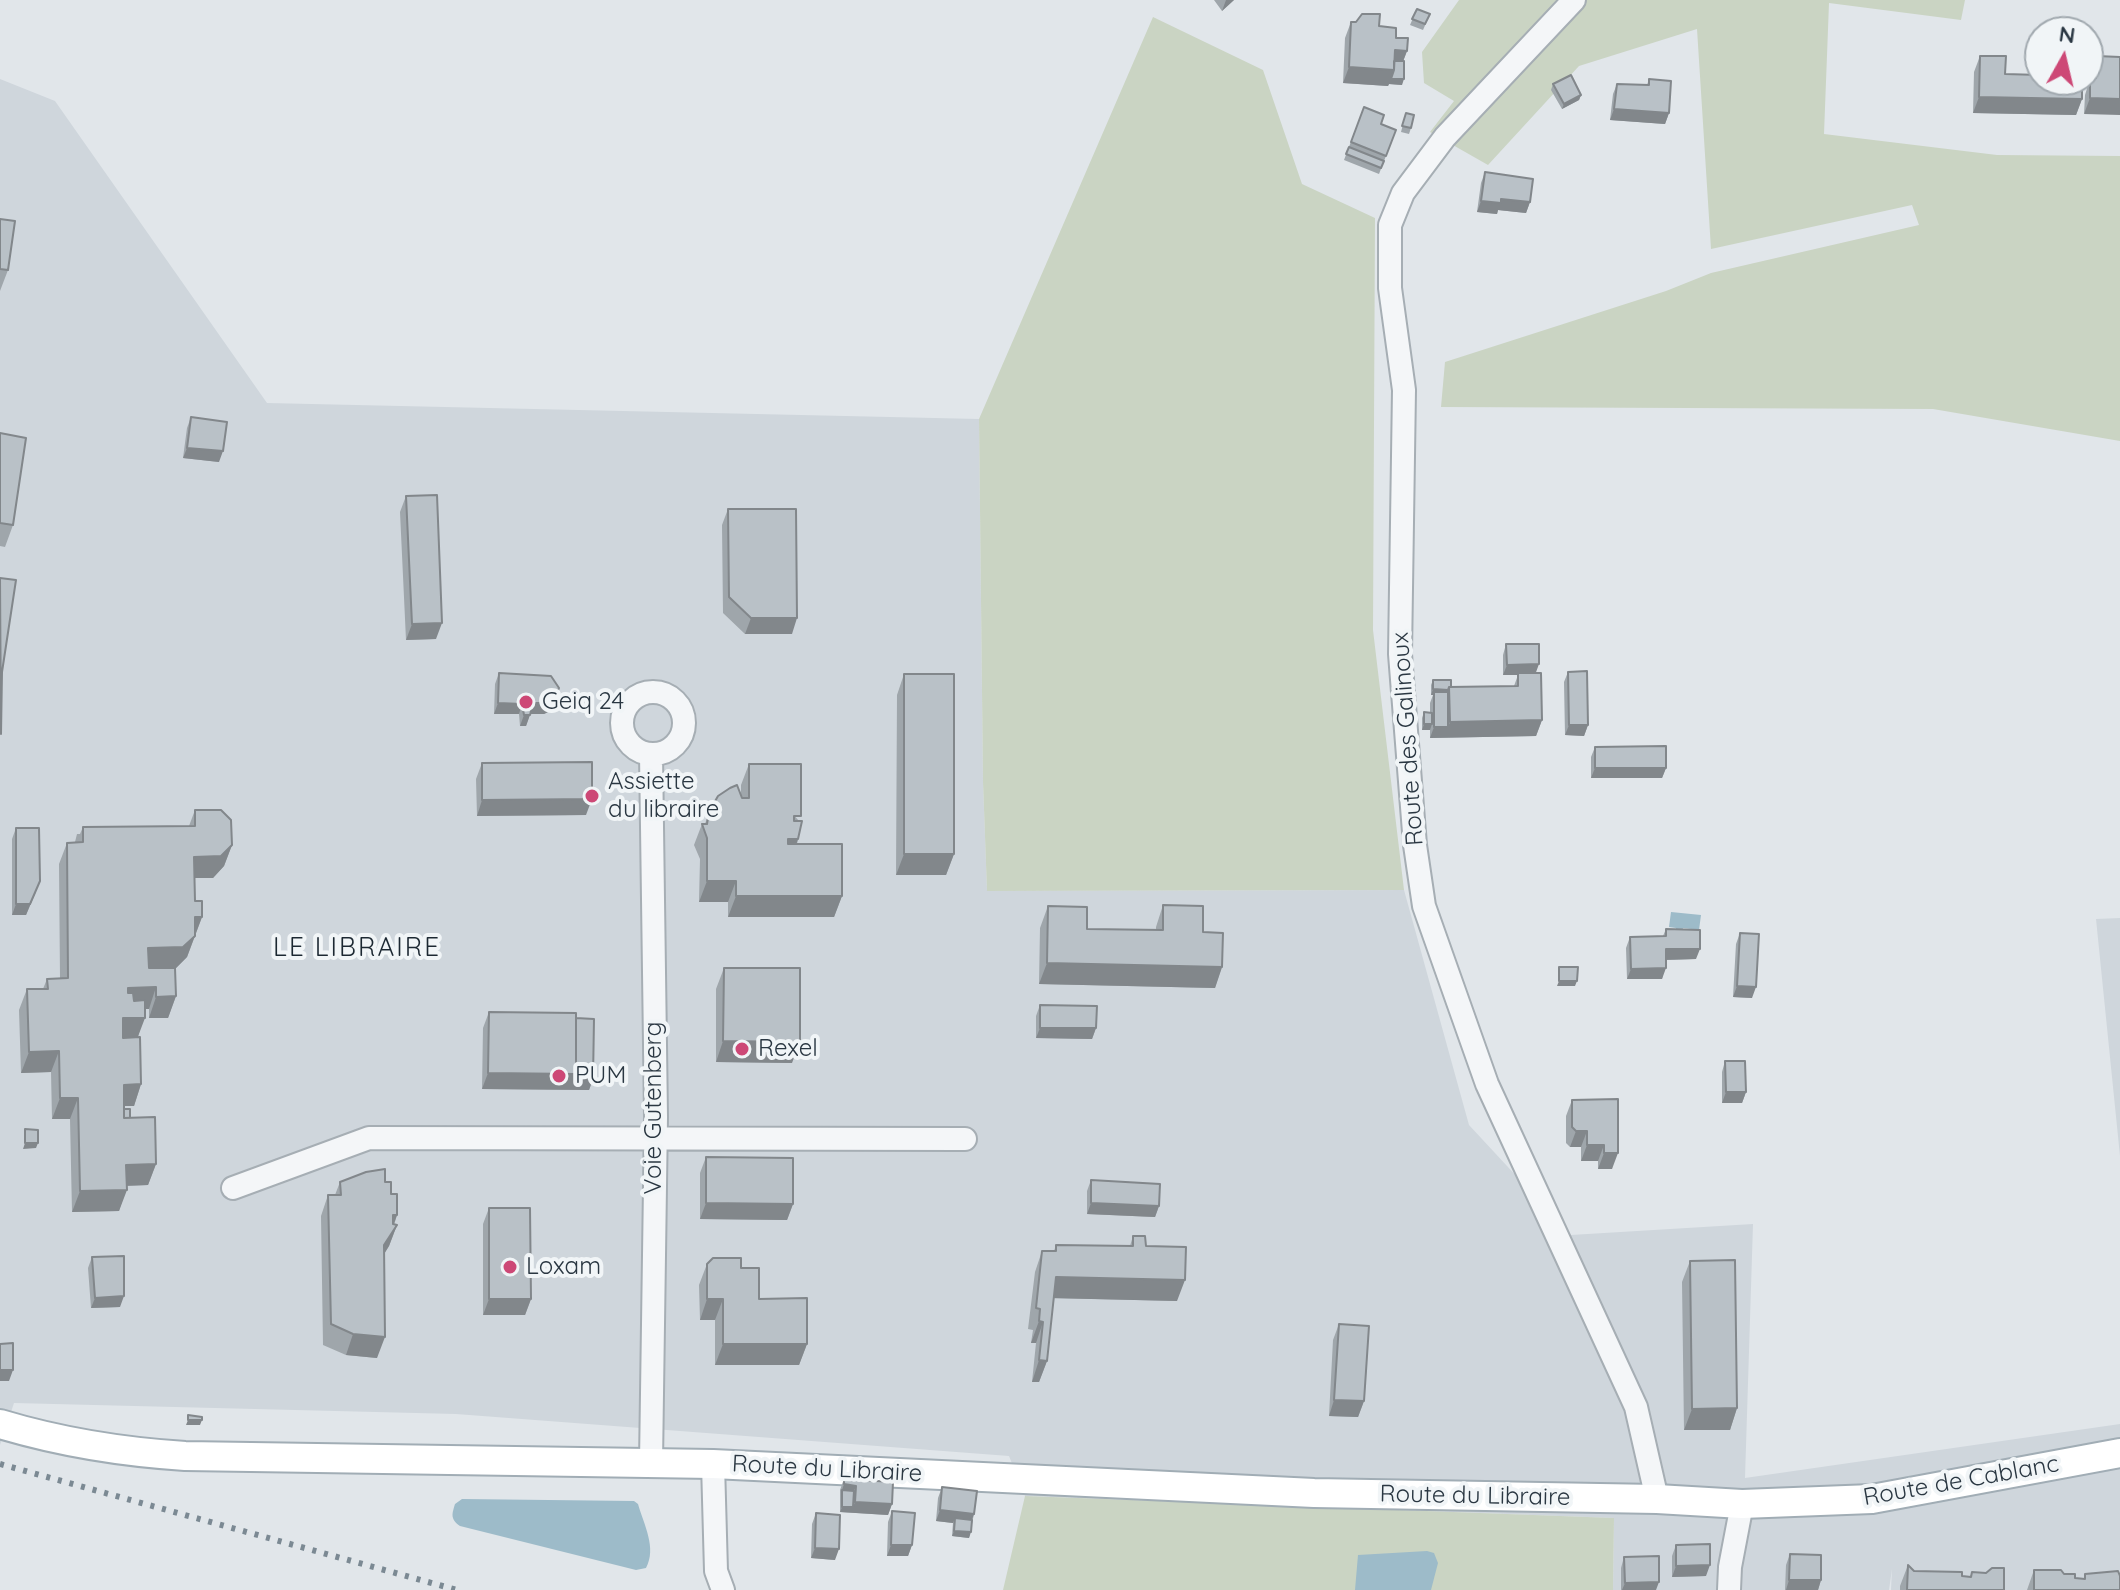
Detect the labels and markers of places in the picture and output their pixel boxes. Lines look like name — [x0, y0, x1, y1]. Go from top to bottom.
place label: Geiq 24 — [542, 688, 624, 716]
marker: Geiq 24 — [517, 693, 535, 711]
place label: Assiette du libraire — [608, 768, 719, 824]
marker: Assiette du libraire — [583, 787, 601, 805]
place label: Rexel — [758, 1035, 818, 1063]
marker: Rexel — [733, 1040, 751, 1058]
place label: PUM — [575, 1062, 626, 1090]
marker: PUM — [550, 1067, 568, 1085]
place label: Loxam — [526, 1253, 601, 1281]
marker: Loxam — [501, 1258, 519, 1276]

